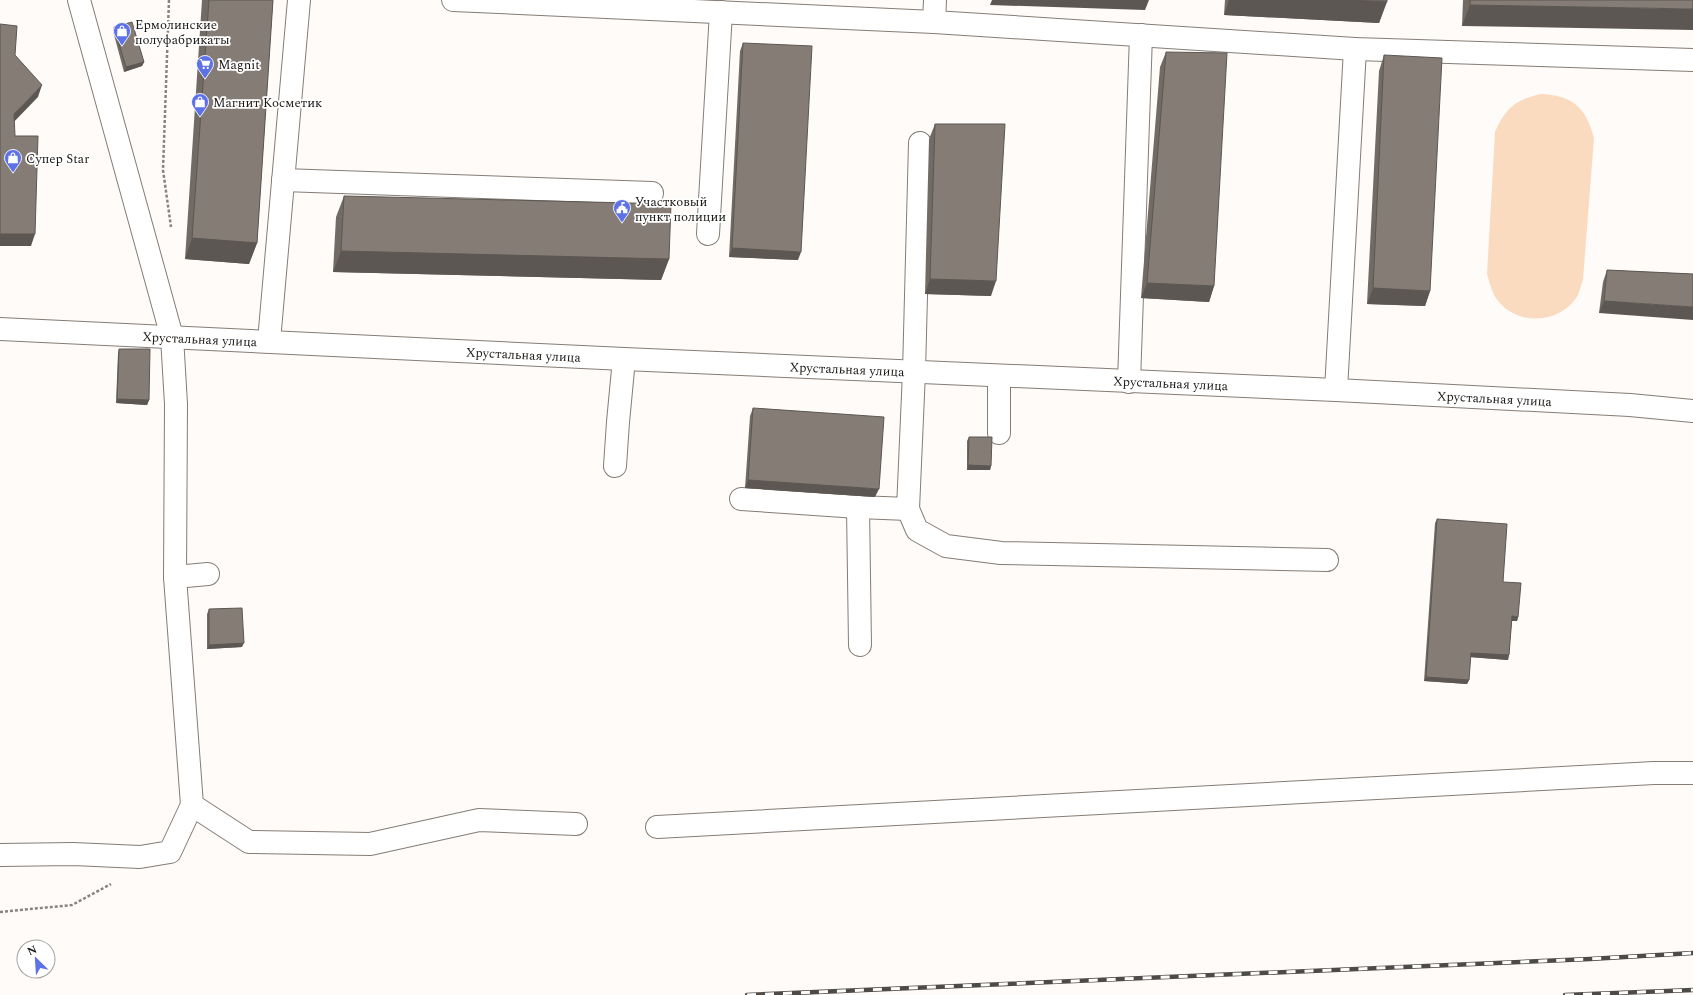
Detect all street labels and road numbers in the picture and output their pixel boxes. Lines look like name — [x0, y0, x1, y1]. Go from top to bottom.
street label: Хрустальная улица — [142, 327, 258, 352]
street label: Хрустальная улица — [465, 342, 582, 368]
street label: Хрустальная улица — [789, 357, 906, 382]
street label: Хрустальная улица — [1113, 371, 1229, 396]
street label: Хрустальная улица — [1436, 386, 1553, 412]

